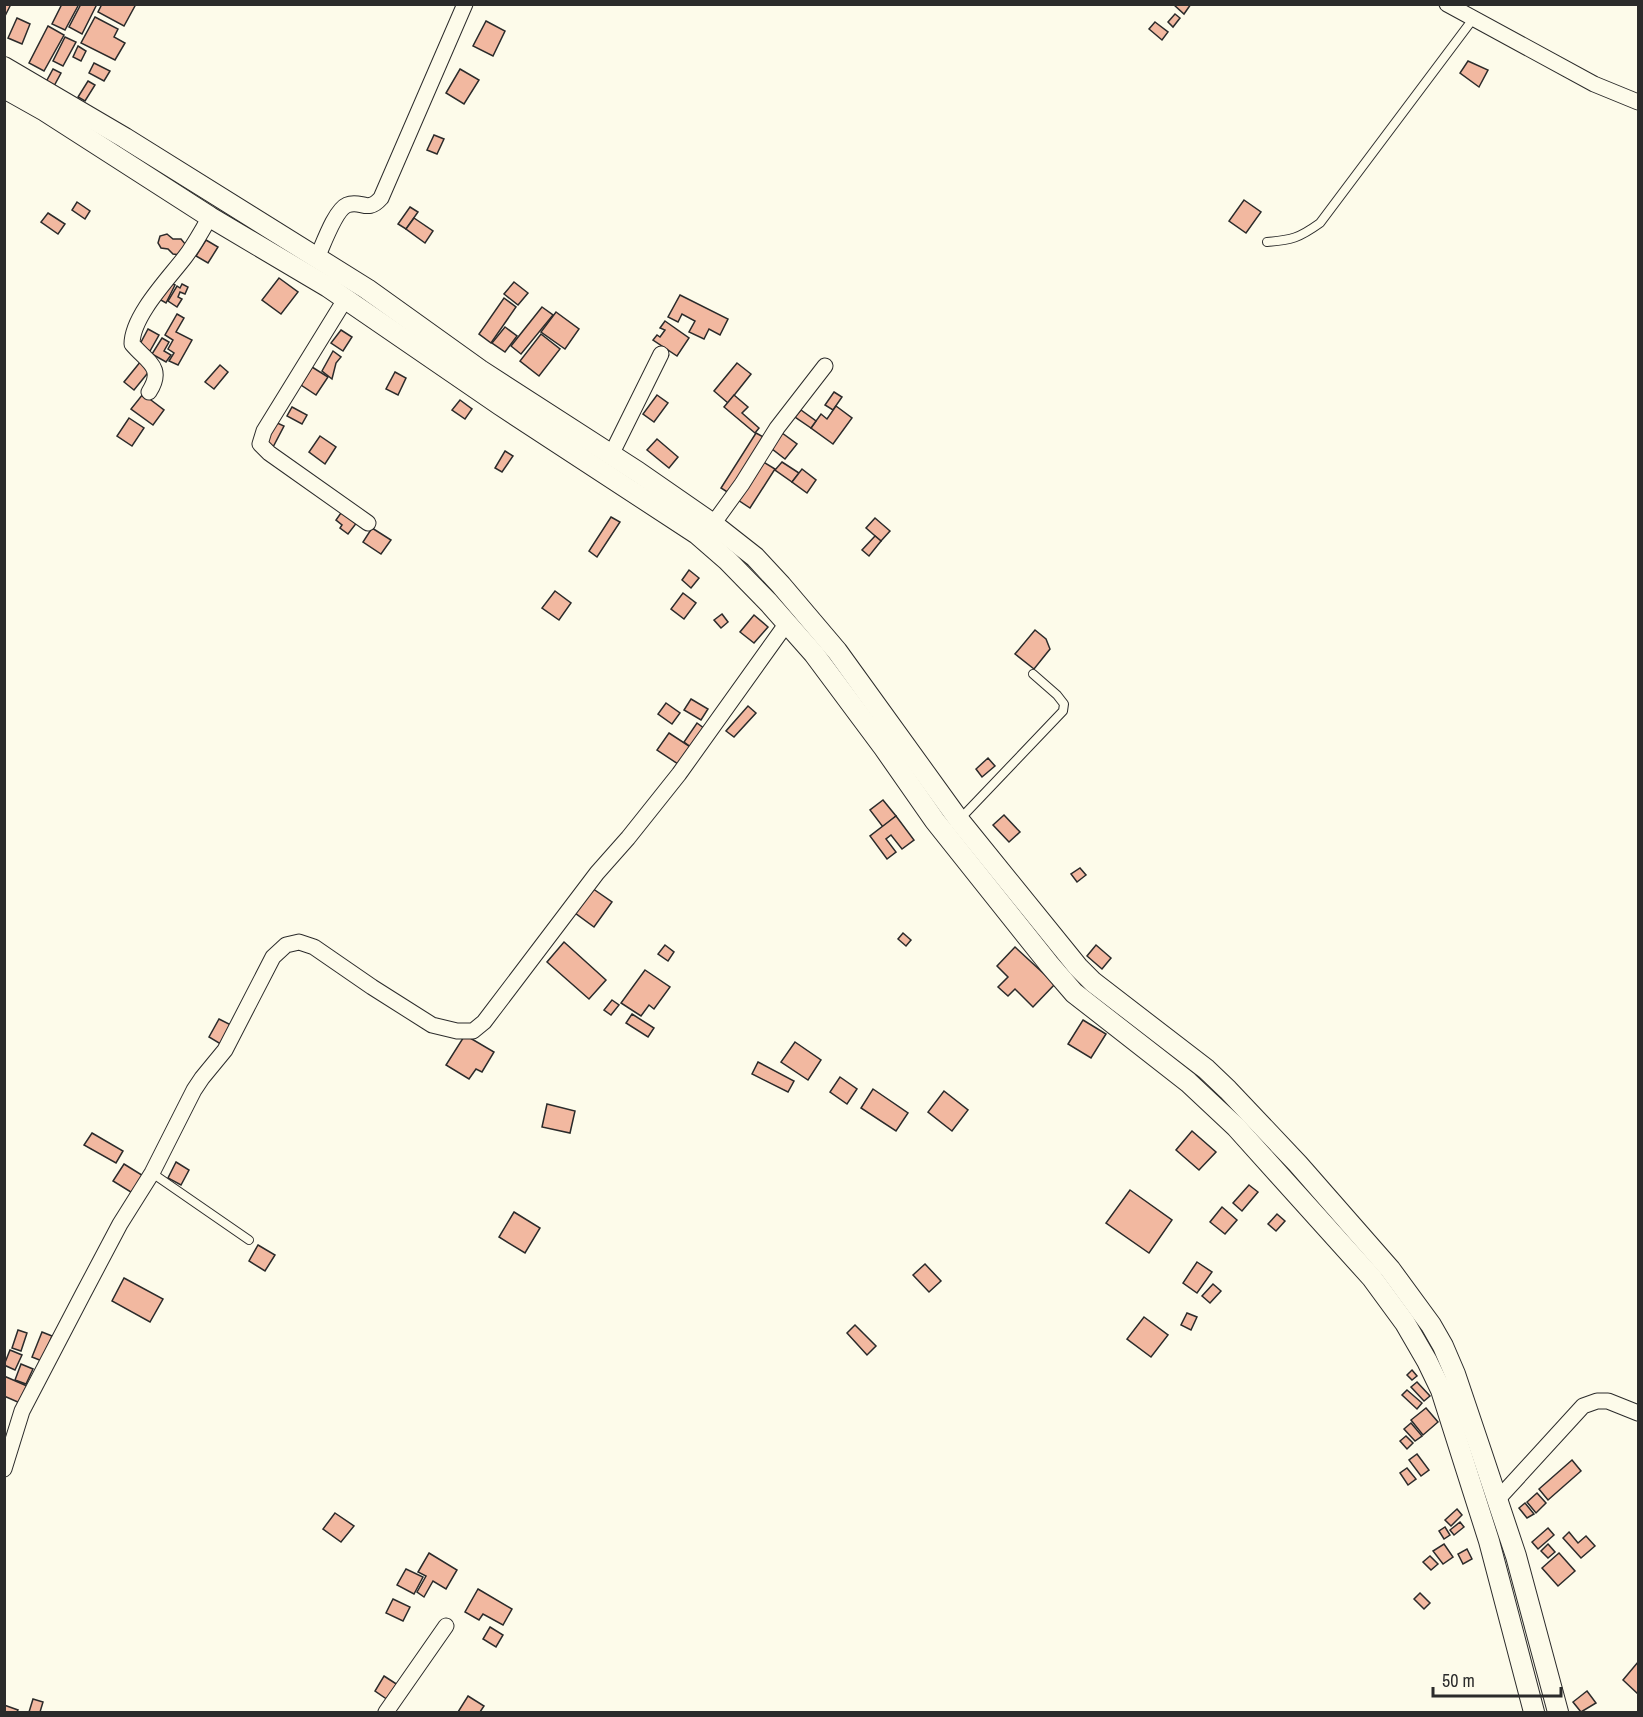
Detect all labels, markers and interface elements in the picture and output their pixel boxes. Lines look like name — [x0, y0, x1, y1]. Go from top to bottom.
scale bar — [1433, 1660, 1560, 1698]
text: 50 m — [1442, 1668, 1475, 1693]

